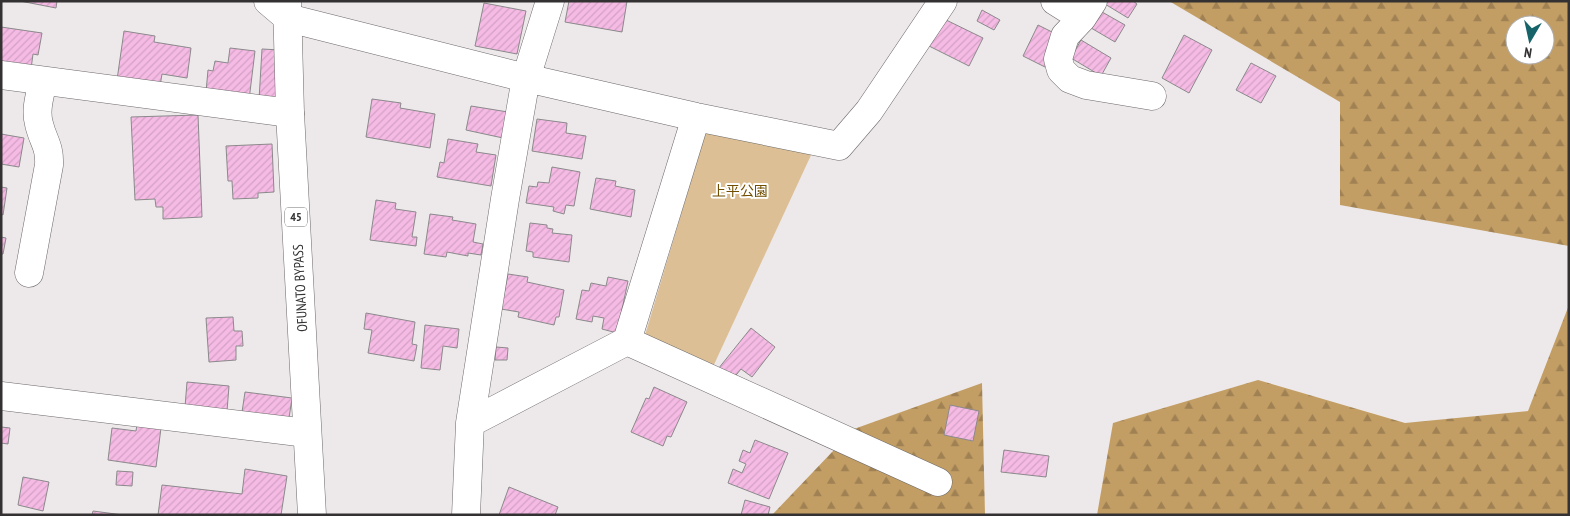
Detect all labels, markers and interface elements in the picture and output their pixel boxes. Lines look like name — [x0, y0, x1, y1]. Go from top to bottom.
north arrow — [1505, 15, 1555, 65]
text: N — [1523, 43, 1533, 62]
park label: 上平公園 — [712, 182, 768, 200]
road number: 45 — [285, 208, 307, 226]
street label: OFUNATO BYPASS — [289, 244, 311, 332]

